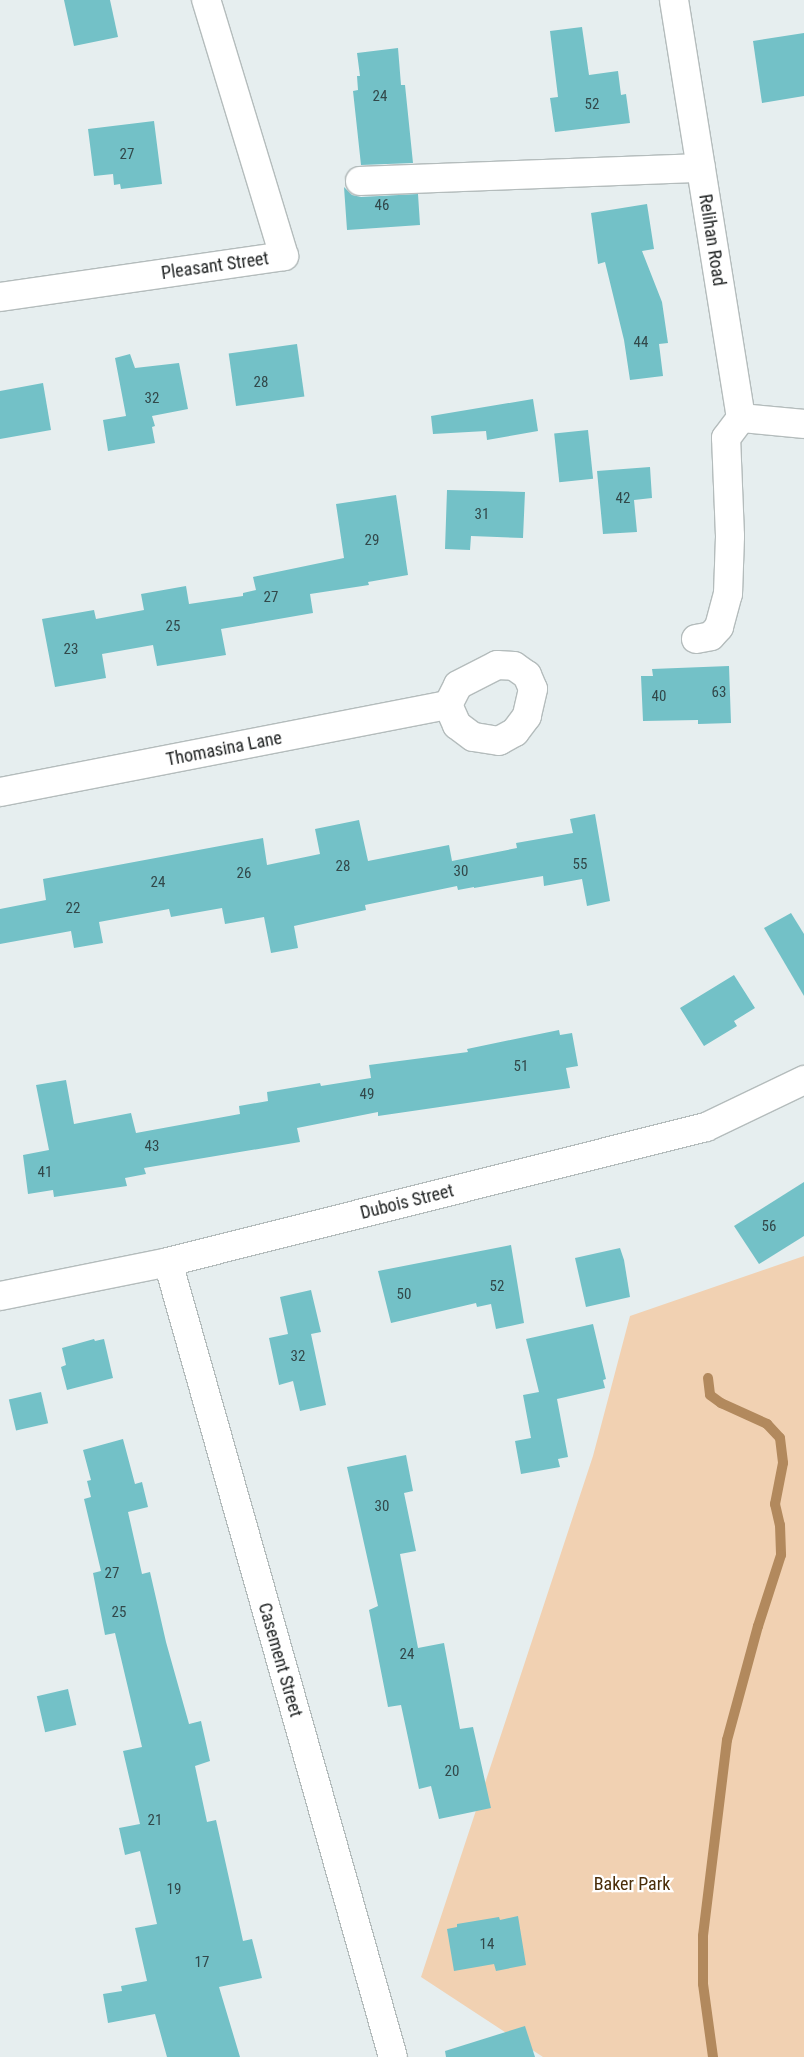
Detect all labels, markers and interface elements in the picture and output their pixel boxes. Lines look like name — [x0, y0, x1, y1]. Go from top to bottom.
house number: 24 — [373, 88, 387, 106]
house number: 52 — [585, 96, 599, 114]
house number: 27 — [120, 146, 134, 164]
street label: Relihan Road — [694, 193, 730, 287]
house number: 46 — [375, 197, 389, 215]
street label: Pleasant Street — [160, 248, 270, 284]
house number: 44 — [634, 334, 648, 352]
house number: 28 — [254, 374, 268, 392]
house number: 32 — [145, 390, 159, 408]
house number: 42 — [616, 490, 630, 508]
house number: 31 — [475, 506, 489, 524]
house number: 29 — [365, 532, 379, 550]
house number: 27 — [264, 589, 278, 607]
house number: 25 — [166, 618, 180, 636]
house number: 23 — [64, 641, 78, 659]
house number: 63 — [712, 684, 726, 702]
house number: 40 — [652, 688, 666, 706]
street label: Thomasina Lane — [164, 727, 284, 771]
house number: 55 — [573, 856, 587, 874]
house number: 28 — [336, 858, 350, 876]
house number: 30 — [454, 863, 468, 881]
house number: 26 — [237, 865, 251, 883]
house number: 24 — [151, 874, 165, 892]
house number: 22 — [66, 900, 80, 918]
house number: 51 — [514, 1058, 528, 1076]
house number: 49 — [360, 1086, 374, 1104]
house number: 43 — [145, 1138, 159, 1156]
house number: 41 — [38, 1164, 52, 1182]
street label: Dubois Street — [358, 1180, 456, 1224]
house number: 56 — [762, 1218, 776, 1236]
house number: 52 — [490, 1278, 504, 1296]
house number: 50 — [397, 1286, 411, 1304]
house number: 32 — [291, 1348, 305, 1366]
house number: 30 — [375, 1498, 389, 1516]
house number: 27 — [105, 1565, 119, 1583]
street label: Casement Street — [253, 1600, 307, 1720]
house number: 25 — [112, 1604, 126, 1622]
house number: 24 — [400, 1646, 414, 1664]
house number: 20 — [445, 1763, 459, 1781]
house number: 21 — [148, 1812, 162, 1830]
park label: Baker Park — [594, 1873, 670, 1895]
house number: 19 — [167, 1881, 181, 1899]
house number: 14 — [480, 1936, 494, 1954]
house number: 17 — [195, 1954, 209, 1972]

